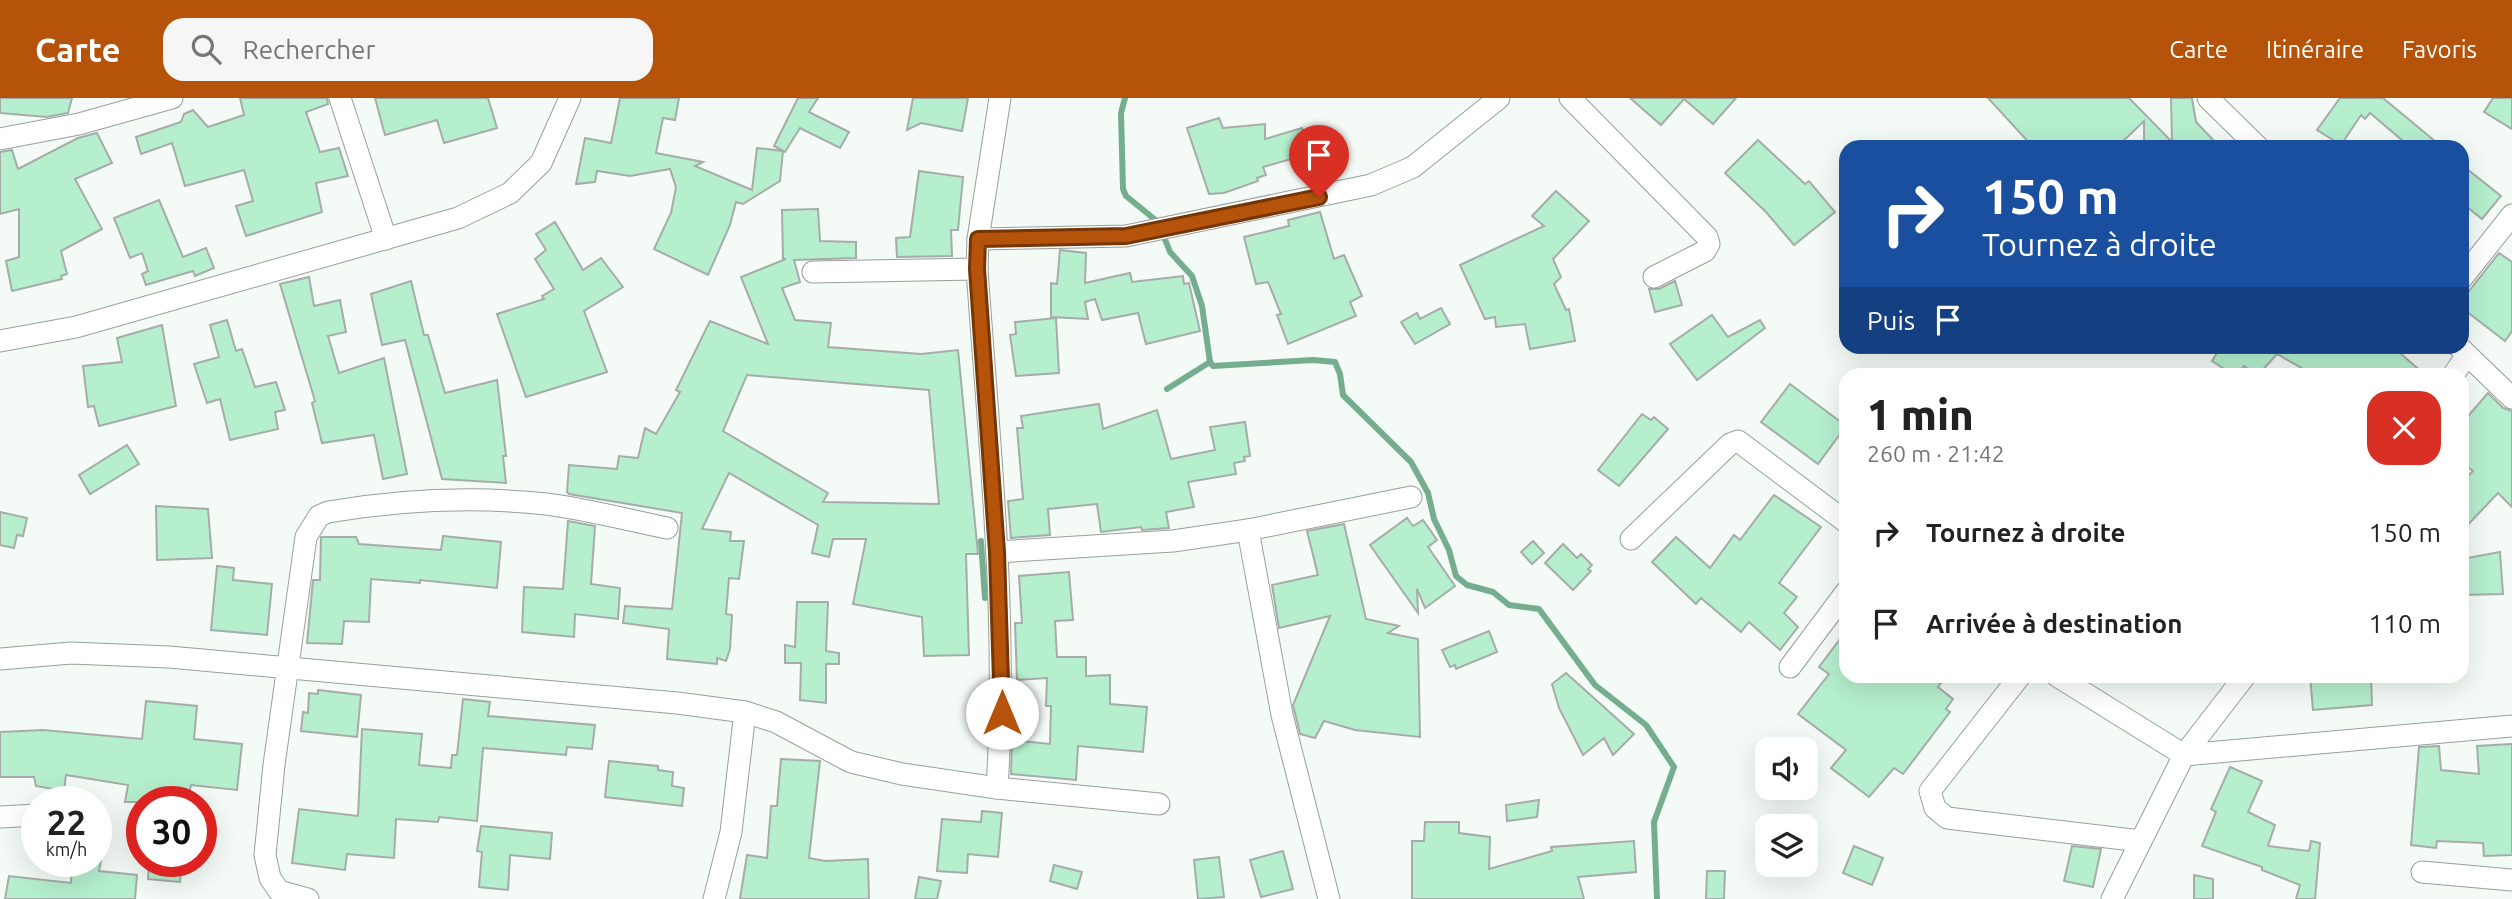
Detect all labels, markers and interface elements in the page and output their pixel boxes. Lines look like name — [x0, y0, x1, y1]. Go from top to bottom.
search box — [163, 18, 653, 81]
icon: search — [187, 30, 225, 68]
text: Carte — [35, 31, 121, 68]
text: Rechercher — [243, 35, 375, 64]
text: Carte — [2169, 36, 2228, 63]
text: Itinéraire — [2266, 36, 2364, 63]
text: Favoris — [2402, 36, 2477, 63]
pin — [1289, 125, 1349, 197]
icon: arrive — [1300, 136, 1338, 174]
icon: right — [1867, 168, 1958, 259]
text: 150 m — [1982, 168, 2119, 223]
text: Tournez à droite — [1982, 226, 2217, 262]
icon: arrive — [1929, 301, 1967, 339]
text: Puis — [1867, 306, 1915, 335]
text: 1 min — [1867, 391, 1974, 438]
button: close — [2367, 391, 2441, 465]
text: 260 m · 21:42 — [1867, 441, 2005, 466]
icon: right — [1867, 514, 1905, 552]
text: Tournez à droite — [1926, 518, 2125, 547]
text: 150 m — [2369, 518, 2441, 547]
icon: arrive — [1867, 605, 1905, 643]
text: Arrivée à destination — [1926, 609, 2182, 638]
text: 110 m — [2369, 609, 2441, 638]
position arrow — [965, 676, 1039, 750]
map controls — [1755, 737, 1818, 877]
button: sound — [1755, 737, 1818, 800]
speed limit sign: 30 — [126, 786, 217, 877]
text: 22 — [47, 802, 86, 842]
button: layers — [1755, 814, 1818, 877]
text: km/h — [46, 839, 87, 859]

